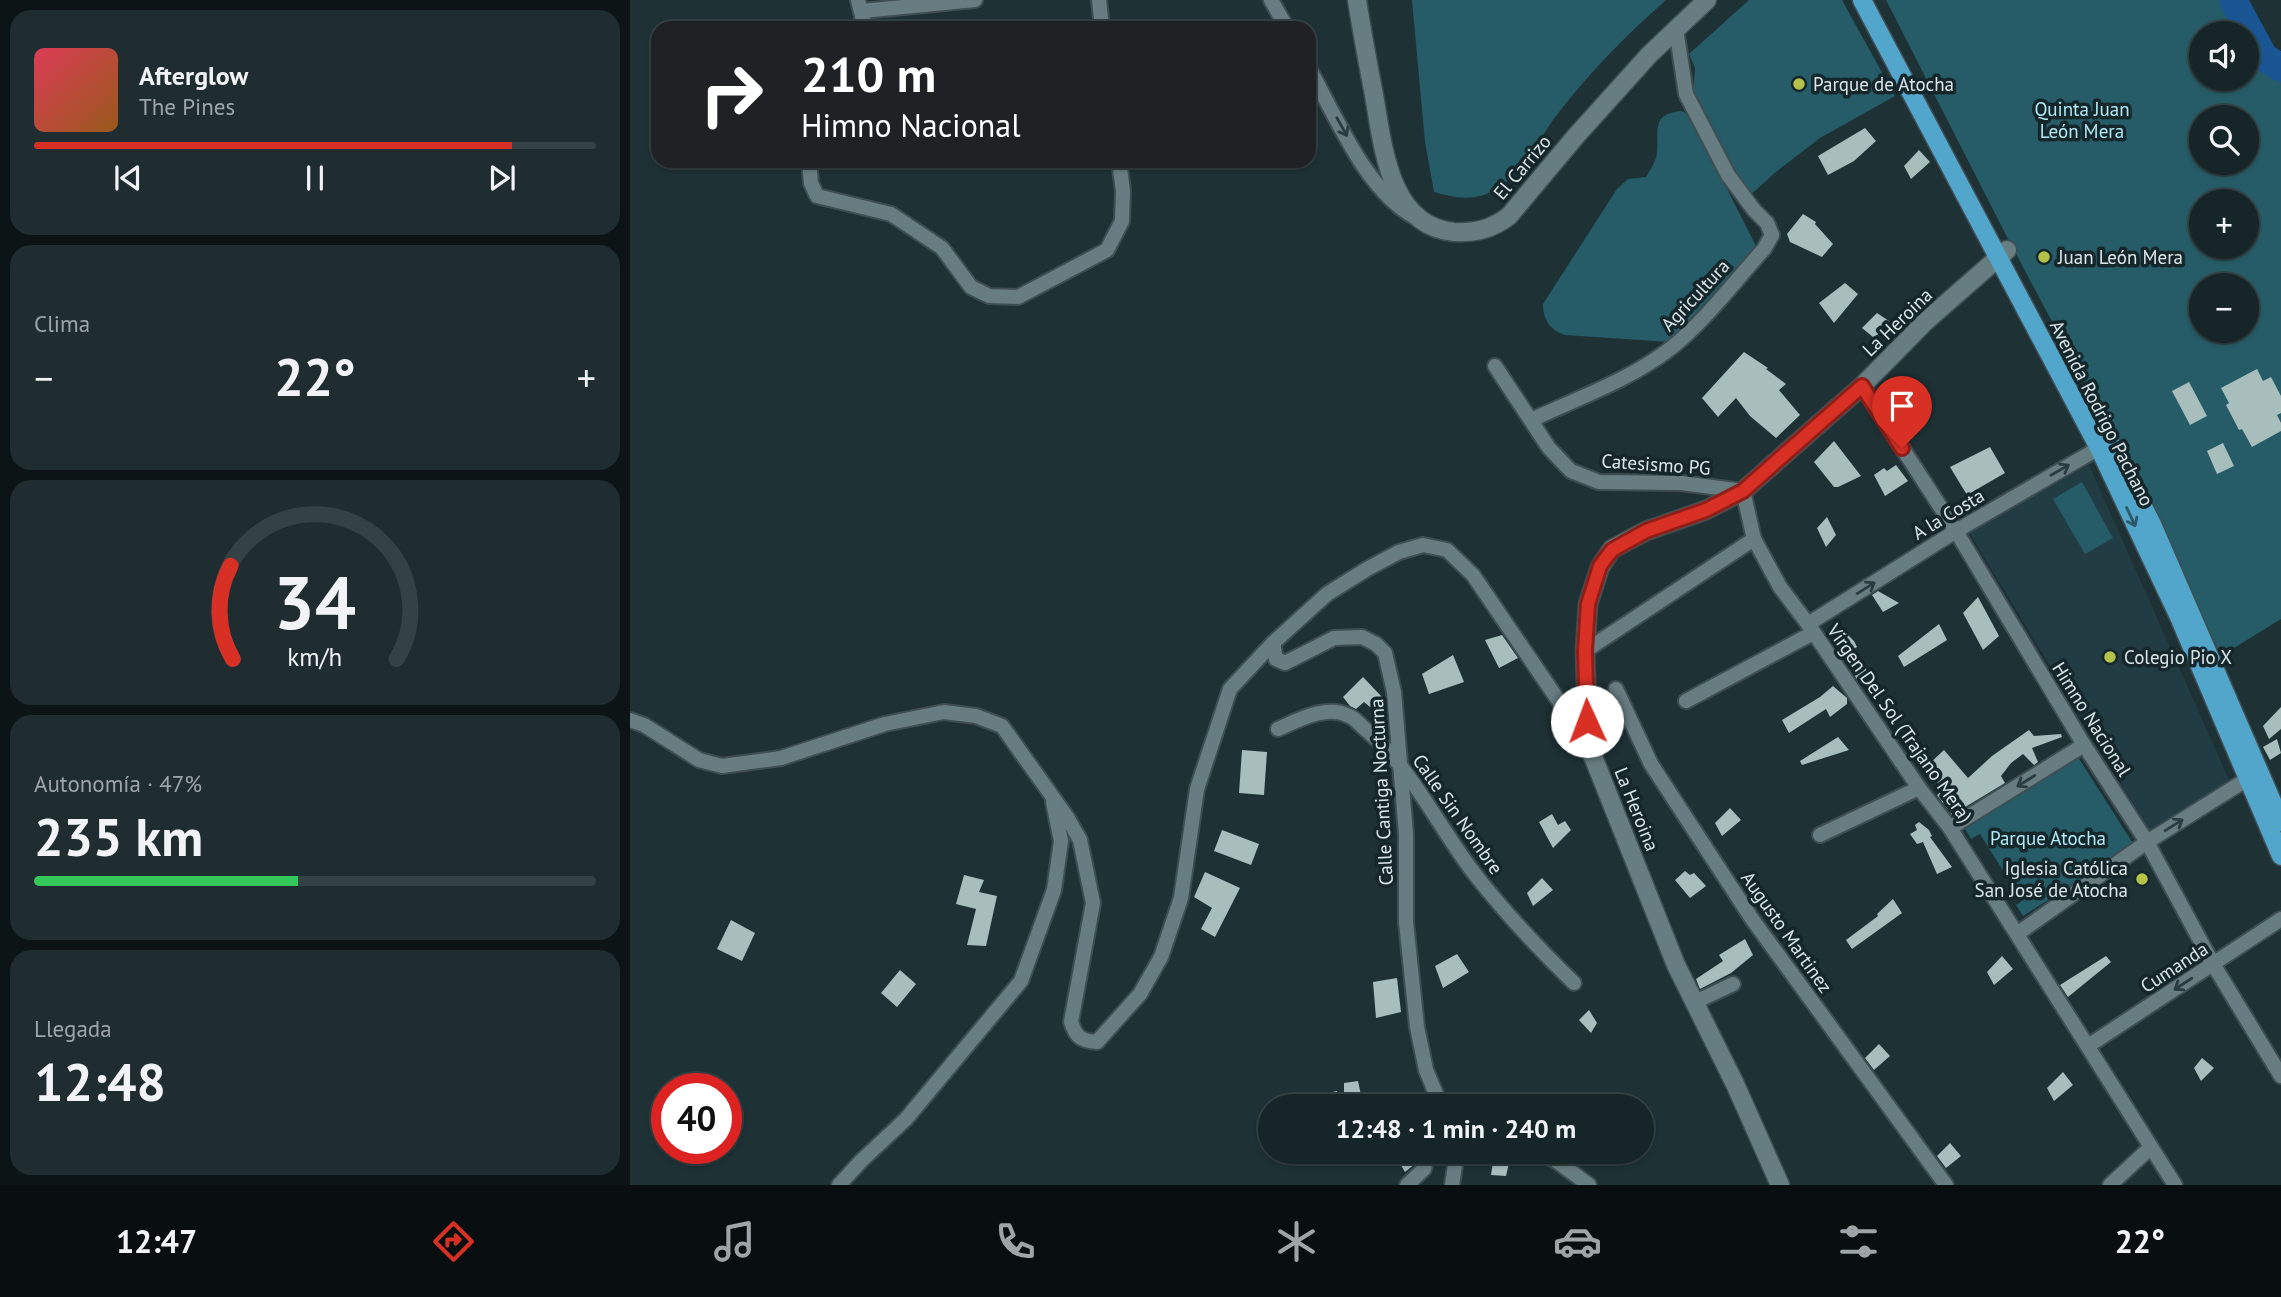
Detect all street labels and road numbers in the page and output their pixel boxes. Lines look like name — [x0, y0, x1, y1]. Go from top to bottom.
street label: El Carrizo — [1488, 130, 1556, 204]
street label: Agricultura — [1656, 254, 1734, 336]
street label: La Heroina — [1857, 283, 1937, 361]
street label: Avenida Rodrigo Pachano — [2045, 316, 2159, 510]
street label: Catesismo PG — [1601, 448, 1711, 480]
street label: A la Costa — [1908, 483, 1988, 545]
street label: Virgen Del Sol (Trajano Mera) — [1822, 618, 1978, 827]
street label: Himno Nacional — [2047, 657, 2137, 781]
street label: Calle Cantiga Nocturna — [1364, 698, 1398, 886]
street label: Calle Sin Nombre — [1408, 749, 1508, 879]
street label: La Heroina — [1609, 764, 1665, 854]
street label: Augusto Martinez — [1736, 867, 1838, 997]
street label: Cumanda — [2136, 936, 2212, 998]

